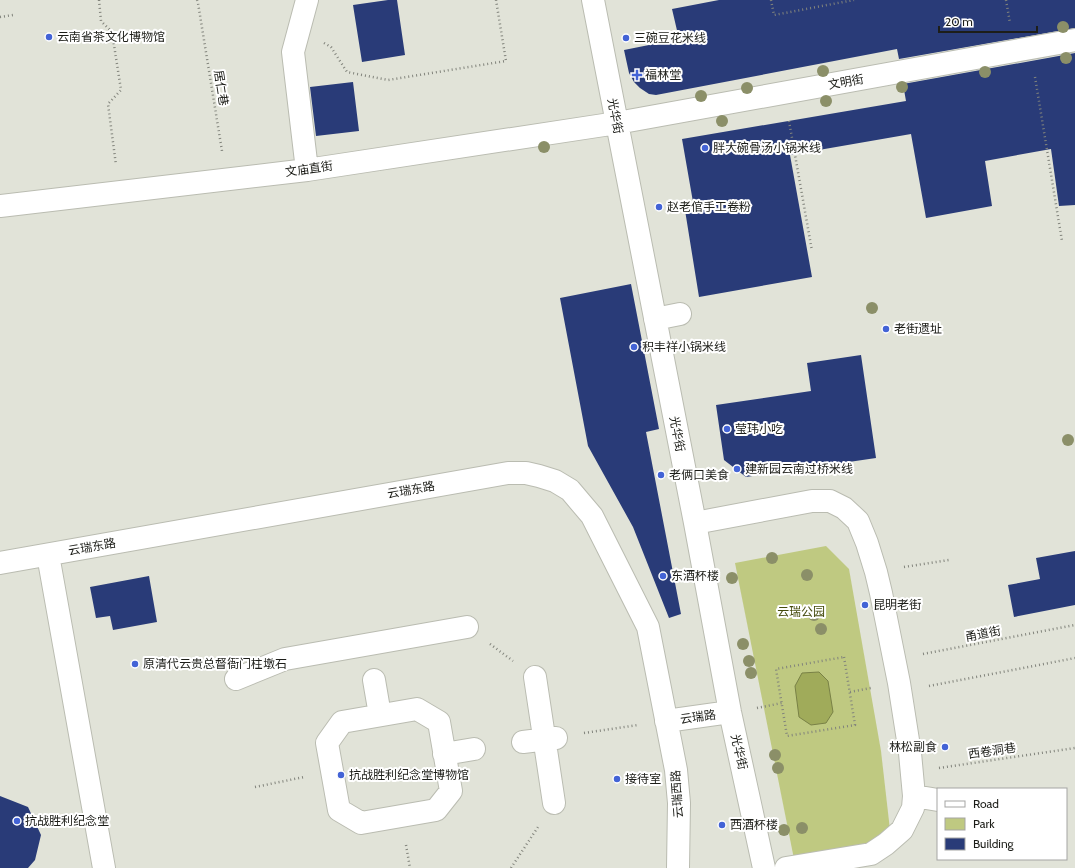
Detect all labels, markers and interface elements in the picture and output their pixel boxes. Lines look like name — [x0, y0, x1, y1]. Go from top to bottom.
scale bar — [939, 8, 1037, 34]
text: 20 m — [945, 14, 973, 29]
place label: 云南省茶文化博物馆 — [57, 29, 165, 44]
place label: 三碗豆花米线 — [634, 30, 706, 45]
marker: 云南省茶文化博物馆 — [44, 32, 54, 42]
marker: 三碗豆花米线 — [621, 33, 631, 43]
place label: 福林堂 — [645, 67, 681, 82]
street label: 居仁巷 — [211, 69, 232, 107]
marker: 福林堂 — [632, 70, 642, 80]
street label: 文明街 — [827, 71, 865, 92]
street label: 光华街 — [605, 97, 626, 135]
place label: 胖大碗骨汤小锅米线 — [713, 140, 821, 155]
marker: 胖大碗骨汤小锅米线 — [700, 143, 710, 153]
street label: 文庙直街 — [284, 158, 334, 179]
place label: 赵老倌手工卷粉 — [667, 199, 751, 214]
marker: 赵老倌手工卷粉 — [654, 202, 664, 212]
place label: 老街遗址 — [894, 321, 942, 336]
marker: 老街遗址 — [881, 324, 891, 334]
place label: 积丰祥小锅米线 — [642, 339, 726, 354]
marker: 积丰祥小锅米线 — [629, 342, 639, 352]
street label: 光华街 — [667, 415, 688, 453]
place label: 莹玮小吃 — [735, 421, 783, 436]
marker: 莹玮小吃 — [722, 424, 732, 434]
place label: 建新园云南过桥米线 — [745, 461, 853, 476]
marker: 建新园云南过桥米线 — [732, 464, 742, 474]
place label: 老俩口美食 — [669, 467, 729, 482]
marker: 老俩口美食 — [656, 470, 666, 480]
street label: 云瑞东路 — [386, 478, 436, 501]
street label: 云瑞东路 — [67, 535, 117, 558]
place label: 东酒杯楼 — [671, 568, 719, 583]
marker: 东酒杯楼 — [658, 571, 668, 581]
place label: 昆明老街 — [873, 597, 921, 612]
marker: 昆明老街 — [860, 600, 870, 610]
park label: 云瑞公园 — [777, 604, 825, 619]
street label: 甬道街 — [964, 623, 1002, 644]
place label: 原清代云贵总督衙门柱墩石 — [143, 656, 287, 671]
marker: 原清代云贵总督衙门柱墩石 — [130, 659, 140, 669]
street label: 云瑞路 — [679, 707, 717, 726]
street label: 光华街 — [728, 733, 751, 771]
place label: 林松副食 — [889, 739, 937, 754]
street label: 西卷洞巷 — [967, 740, 1017, 761]
marker: 林松副食 — [940, 742, 950, 752]
place label: 抗战胜利纪念堂博物馆 — [349, 767, 469, 782]
marker: 抗战胜利纪念堂博物馆 — [336, 770, 346, 780]
street label: 云瑞西路 — [667, 770, 686, 819]
place label: 接待室 — [625, 771, 661, 786]
marker: 接待室 — [612, 774, 622, 784]
legend — [937, 788, 1067, 860]
text: Road — [973, 796, 999, 811]
place label: 抗战胜利纪念堂 — [25, 813, 109, 828]
marker: 抗战胜利纪念堂 — [12, 816, 22, 826]
text: Park — [973, 816, 995, 831]
place label: 西酒杯楼 — [730, 817, 778, 832]
marker: 西酒杯楼 — [717, 820, 727, 830]
text: Building — [973, 836, 1015, 851]

